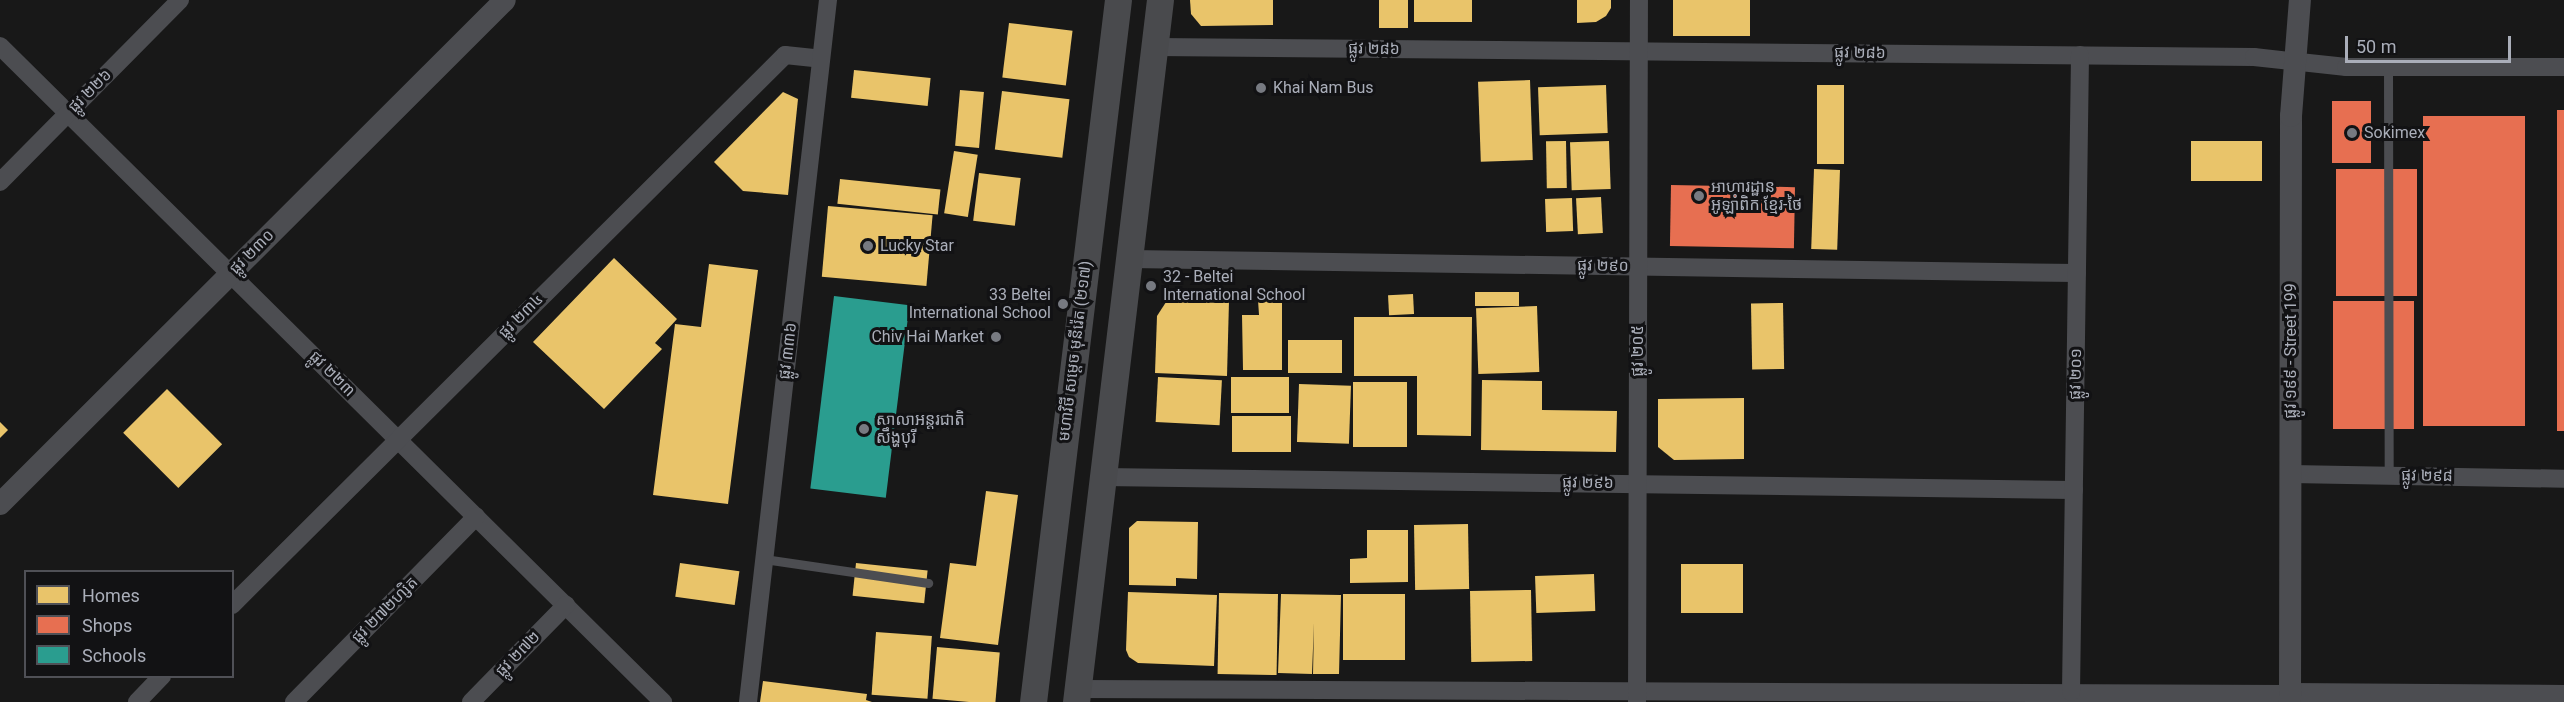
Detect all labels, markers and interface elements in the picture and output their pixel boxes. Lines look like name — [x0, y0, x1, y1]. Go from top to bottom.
scale bar — [2348, 24, 2514, 62]
text: 50 m — [2356, 36, 2396, 57]
street label: ផ្លូវ ២៨៦ — [1348, 39, 1400, 59]
street label: ផ្លូវ ២៨៦ — [1834, 43, 1886, 63]
street label: ផ្លូវ ២២៦ — [64, 65, 116, 117]
place label: Khai Nam Bus — [1273, 78, 1374, 98]
marker: Khai Nam Bus — [1254, 81, 1268, 95]
place label: Sokimex — [2364, 123, 2425, 143]
marker: Sokimex — [2345, 126, 2359, 140]
place label: អាហារដ្ឋាន អូឡាំពិក ខ្មែរ-ថៃ — [1711, 177, 1802, 215]
marker: អាហារដ្ឋាន អូឡាំពិក ខ្មែរ-ថៃ — [1692, 189, 1706, 203]
street label: ផ្លូវ ២៣០ — [226, 226, 278, 278]
place label: Lucky Star — [880, 236, 954, 256]
marker: Lucky Star — [861, 239, 875, 253]
street label: ផ្លូវ ២៩០ — [1577, 256, 1629, 276]
street label: មហាវិថី សម្តេច មុនីរ៉េត (២១៧) — [1054, 260, 1096, 442]
place label: 32 - Beltei International School — [1163, 267, 1305, 305]
marker: 32 - Beltei International School — [1144, 279, 1158, 293]
street label: ផ្លូវ ១៩៩ - Street 199 — [2281, 283, 2301, 419]
place label: 33 Beltei International School — [909, 285, 1051, 323]
street label: ផ្លូវ ២៣៤ — [495, 290, 547, 342]
marker: 33 Beltei International School — [1056, 297, 1070, 311]
street label: ផ្លូវ ៣៣៦ — [775, 322, 801, 380]
street label: ផ្លូវ ២០៥ — [1628, 325, 1648, 377]
place label: Chiv Hai Market — [871, 327, 984, 347]
marker: Chiv Hai Market — [989, 330, 1003, 344]
street label: ផ្លូវ ២២៣ — [305, 347, 359, 401]
street label: ផ្លូវ ២០១ — [2066, 348, 2086, 400]
place label: សាលាអន្តរជាតិ សឹង្ហបុរី — [876, 410, 965, 448]
marker: សាលាអន្តរជាតិ សឹង្ហបុរី — [857, 422, 871, 436]
street label: ផ្លូវ ២៩៨ — [2401, 466, 2453, 486]
street label: ផ្លូវ ២៩៦ — [1562, 473, 1614, 493]
legend — [24, 570, 234, 678]
street label: ផ្លូវ ២៧២ហ្សិត — [348, 573, 422, 647]
text: Homes — [82, 585, 140, 606]
text: Shops — [82, 615, 132, 636]
street label: ផ្លូវ ២៧២ — [492, 627, 544, 681]
text: Schools — [82, 645, 146, 666]

